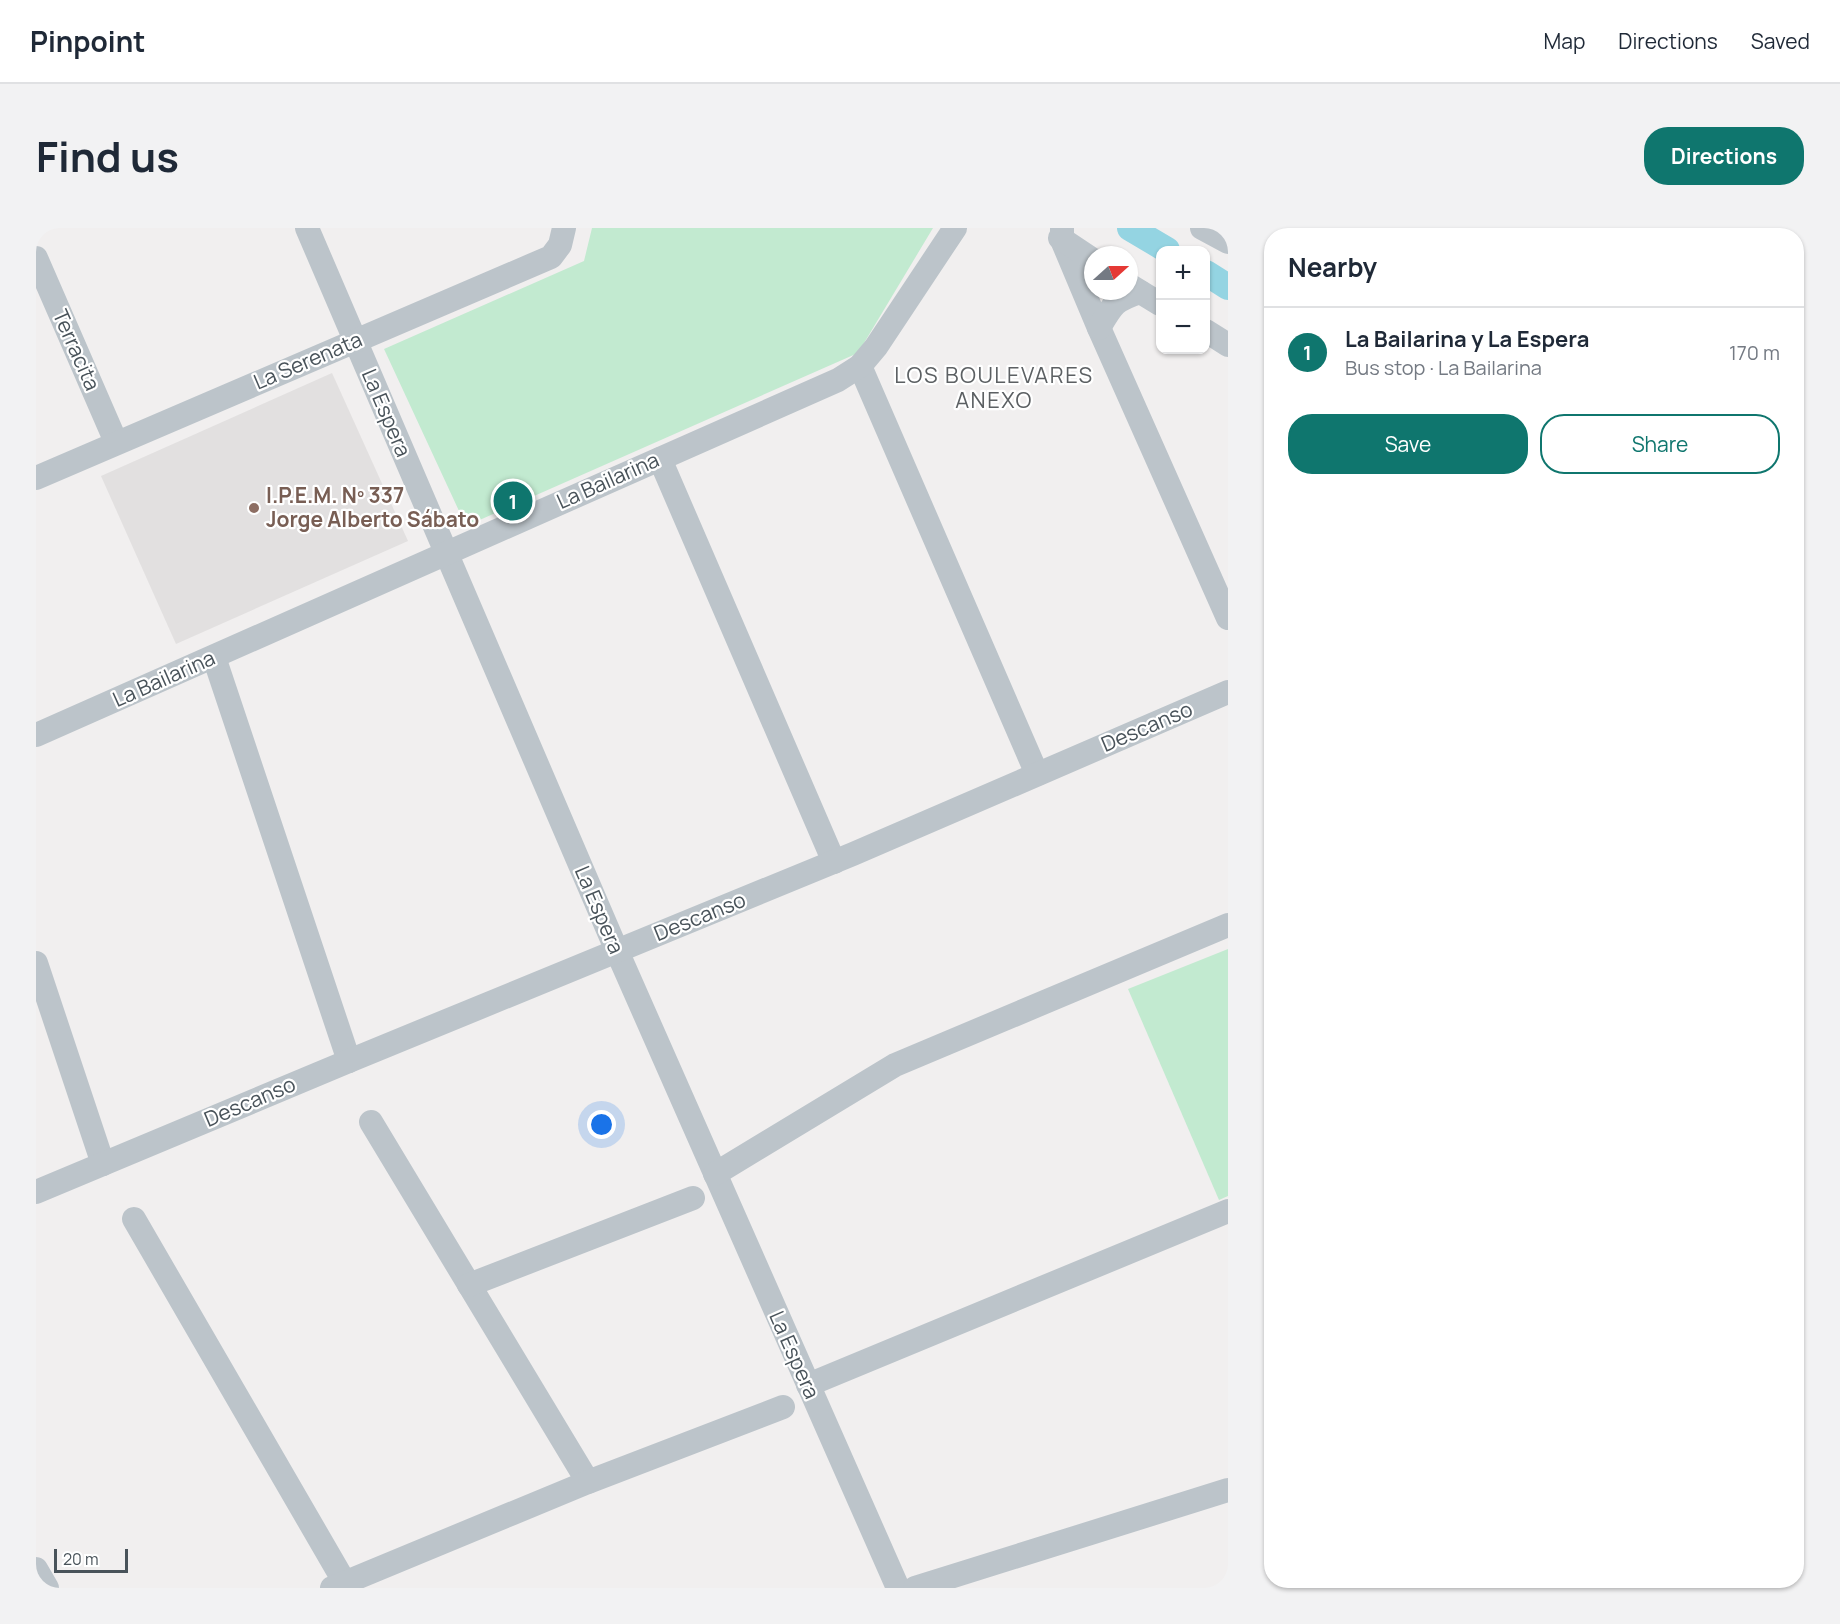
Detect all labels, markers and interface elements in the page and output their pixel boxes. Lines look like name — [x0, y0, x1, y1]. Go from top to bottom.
text: Pinpoint — [30, 22, 145, 60]
text: Map — [1544, 27, 1585, 55]
text: Directions — [1618, 27, 1718, 55]
text: Saved — [1751, 27, 1810, 55]
text: Find us — [36, 127, 179, 185]
button: Directions — [1644, 127, 1804, 185]
north arrow — [1084, 246, 1138, 300]
map controls — [1156, 246, 1210, 354]
button: + — [1156, 246, 1210, 300]
text: Nearby — [1288, 249, 1377, 285]
button: − — [1156, 300, 1210, 354]
street label: Terracita — [47, 305, 107, 394]
text: La Bailarina y La Espera — [1345, 324, 1589, 354]
street label: La Serenata — [249, 325, 366, 396]
text: 1 — [1303, 339, 1312, 366]
text: 170 m — [1729, 339, 1780, 366]
text: Bus stop · La Bailarina — [1345, 354, 1542, 381]
district label: LOS BOULEVARES ANEXO — [894, 360, 1094, 415]
street label: La Espera — [356, 364, 418, 461]
button: Save — [1288, 414, 1528, 474]
button: Share — [1540, 414, 1780, 474]
street label: La Bailarina — [552, 445, 663, 515]
pin: 1 — [494, 478, 532, 524]
place label: I.P.E.M. Nº 337 Jorge Alberto Sábato — [266, 481, 479, 533]
marker: I.P.E.M. Nº 337 Jorge Alberto Sábato — [247, 501, 261, 515]
street label: La Bailarina — [108, 643, 219, 713]
street label: Descanso — [1097, 694, 1197, 758]
street label: La Espera — [569, 861, 631, 958]
street label: Descanso — [650, 885, 750, 947]
street label: Descanso — [200, 1069, 300, 1133]
your location — [587, 1110, 616, 1139]
street label: La Espera — [763, 1306, 827, 1403]
scale bar — [54, 1546, 128, 1574]
text: 20 m — [63, 1548, 99, 1570]

